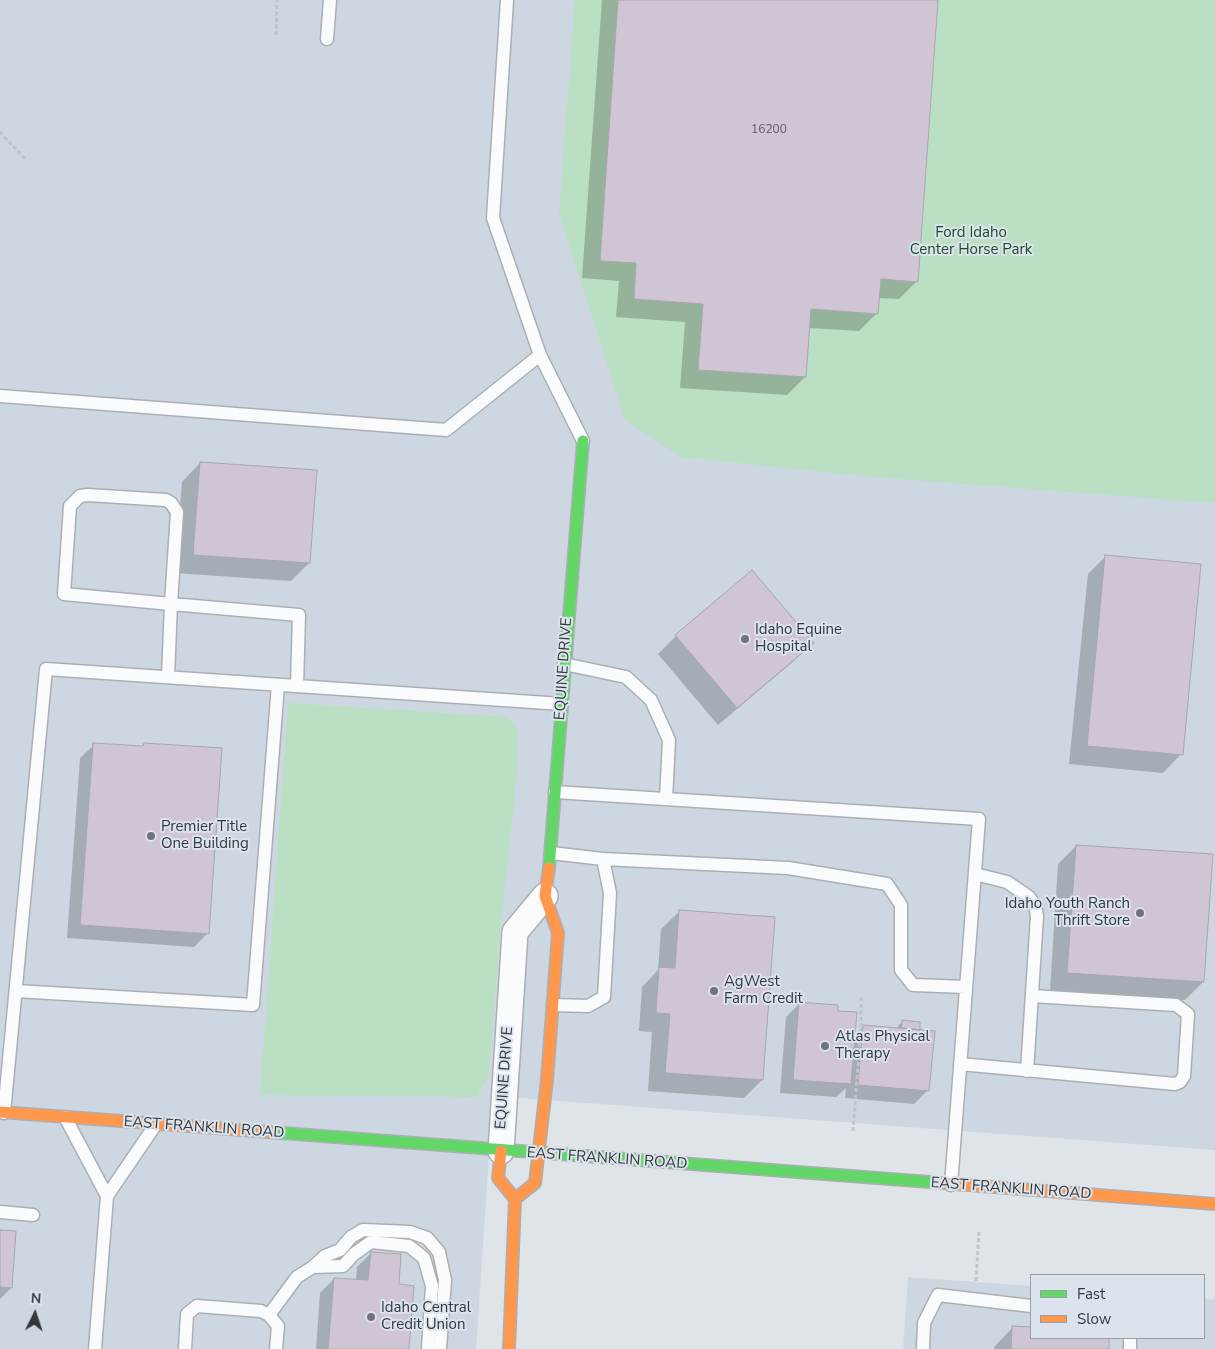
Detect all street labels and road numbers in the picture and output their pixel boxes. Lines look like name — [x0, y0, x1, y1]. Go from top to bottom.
street label: EQUINE DRIVE — [551, 617, 577, 721]
street label: EQUINE DRIVE — [492, 1026, 518, 1130]
street label: EAST FRANKLIN ROAD — [123, 1113, 285, 1143]
street label: EAST FRANKLIN ROAD — [526, 1144, 688, 1174]
street label: EAST FRANKLIN ROAD — [930, 1174, 1092, 1204]

